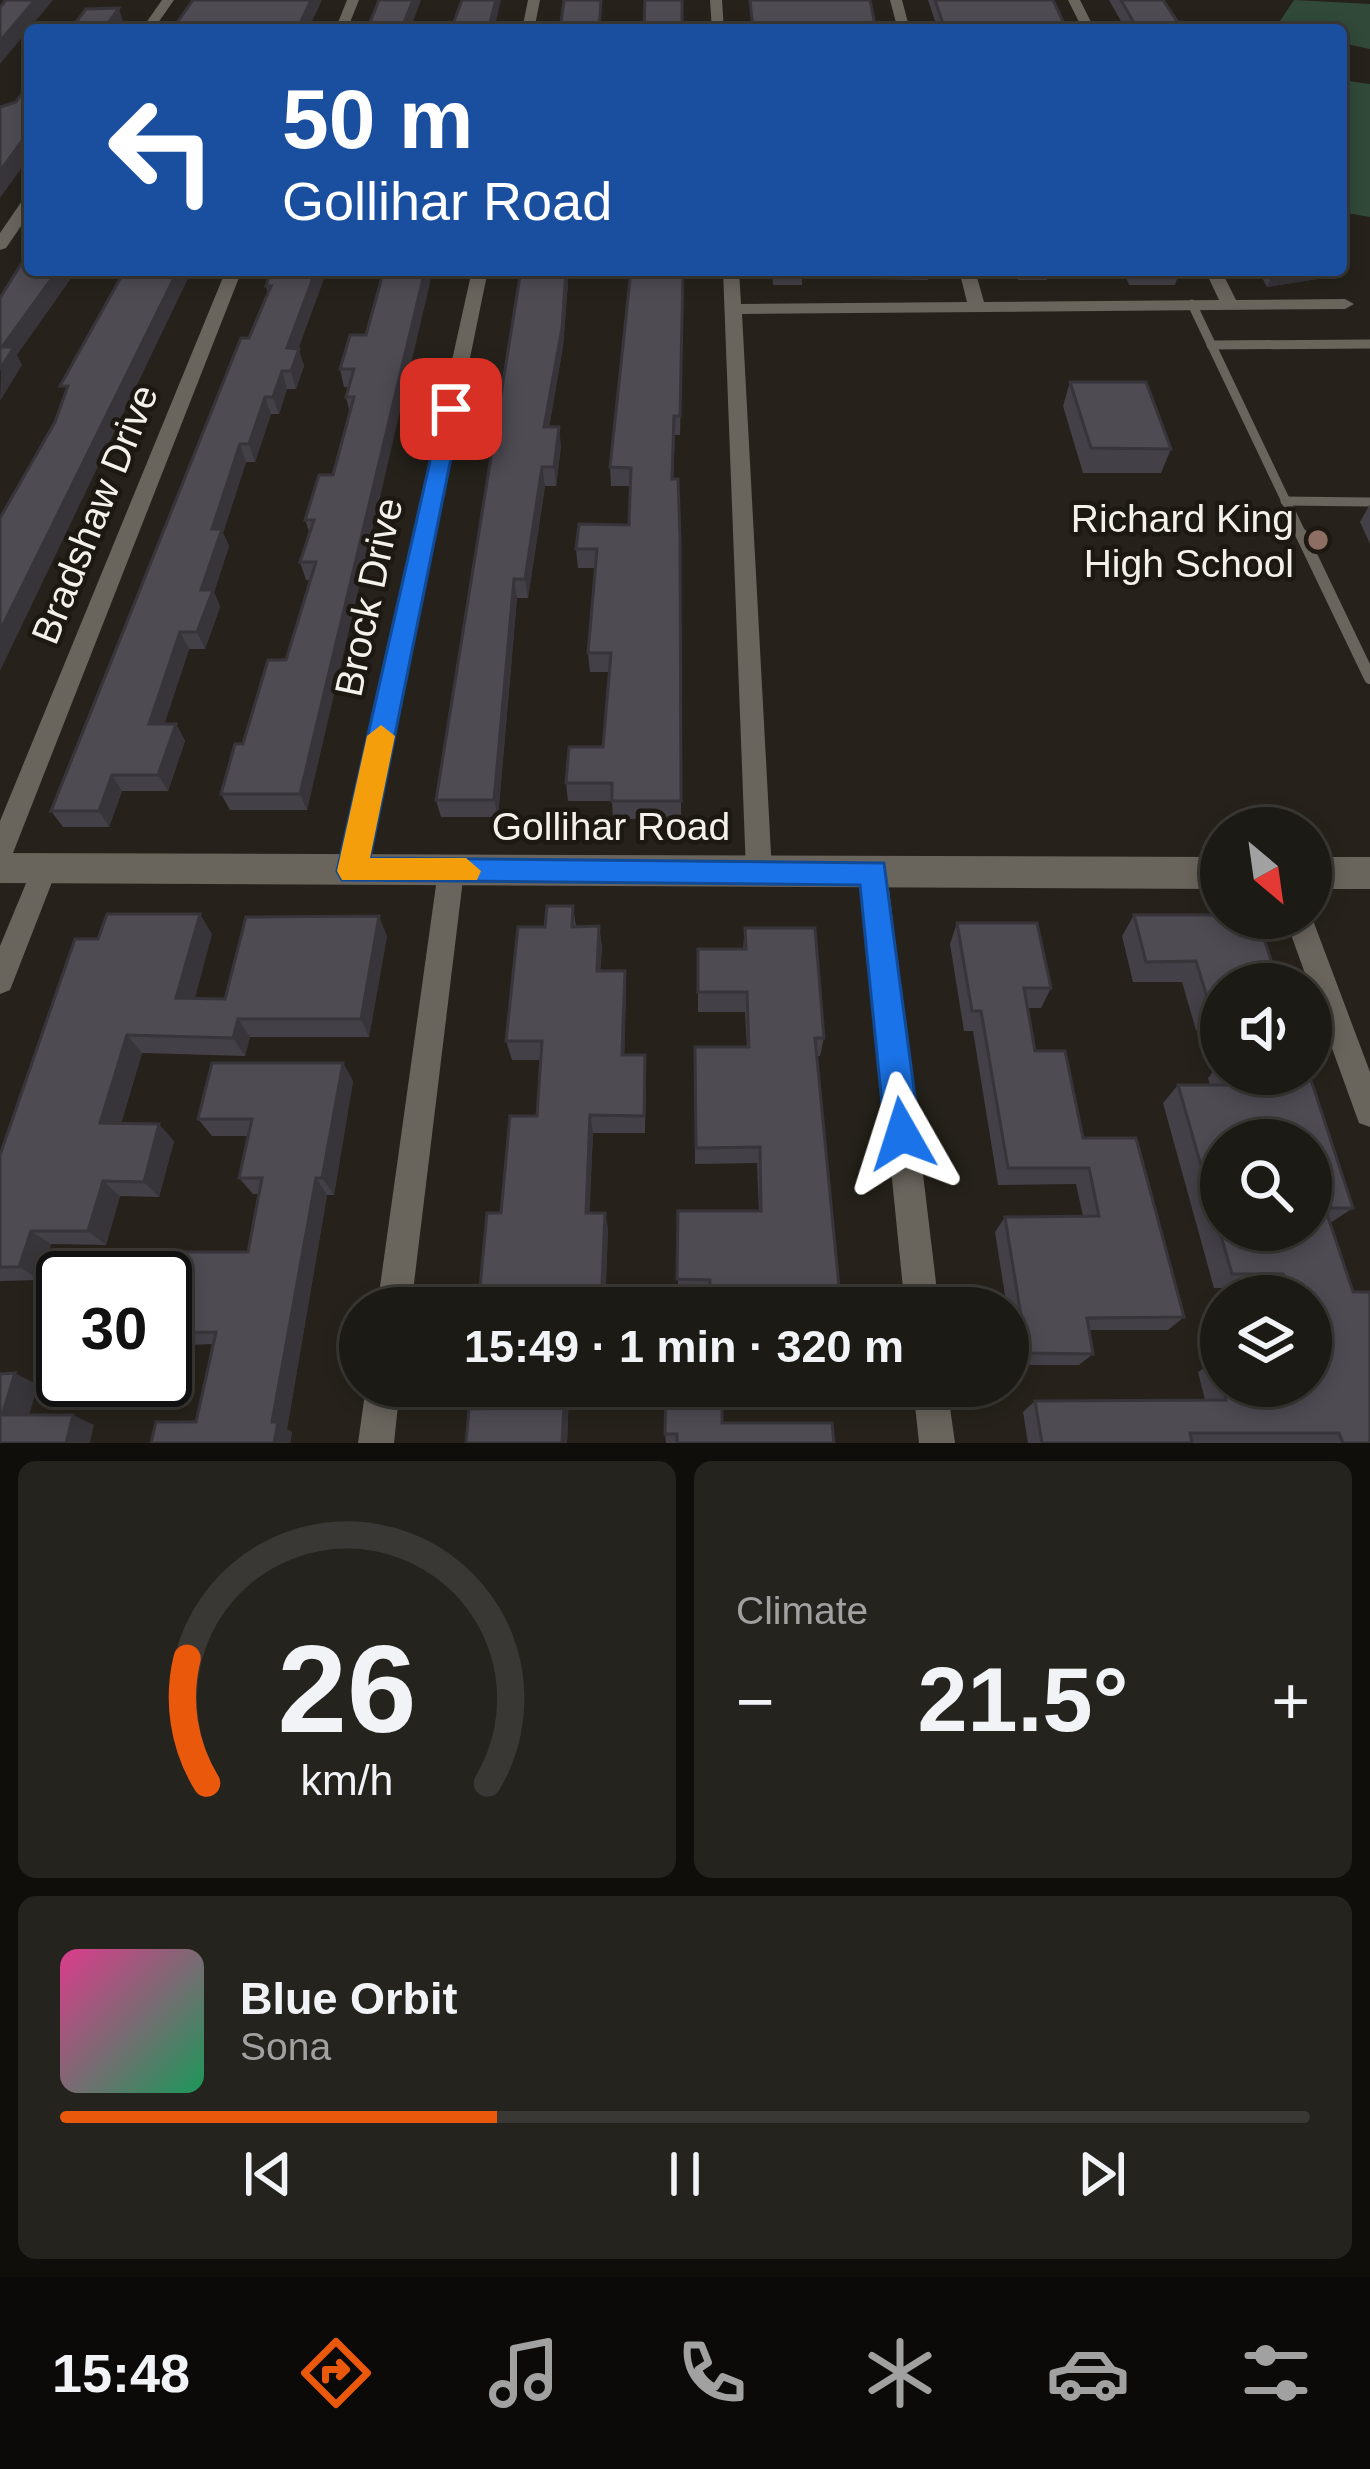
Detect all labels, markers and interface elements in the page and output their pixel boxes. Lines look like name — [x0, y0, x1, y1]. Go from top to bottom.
icon: left — [84, 72, 240, 228]
text: 50 m — [282, 72, 473, 166]
text: Gollihar Road — [282, 171, 612, 231]
pin — [400, 358, 502, 460]
icon: arrive — [418, 376, 484, 442]
street label: Bradshaw Drive — [23, 379, 166, 650]
street label: Brock Drive — [327, 494, 410, 700]
place label: Richard King High School — [1071, 497, 1294, 585]
marker: Richard King High School — [1305, 527, 1331, 553]
street label: Gollihar Road — [492, 805, 730, 848]
north arrow — [1200, 807, 1332, 939]
map controls — [1200, 807, 1332, 1407]
button: sound — [1200, 963, 1332, 1095]
position arrow — [839, 1071, 965, 1197]
button: search — [1200, 1119, 1332, 1251]
speed limit sign: 30 — [36, 1251, 192, 1407]
button: layers — [1200, 1275, 1332, 1407]
text: 15:49 · 1 min · 320 m — [464, 1321, 904, 1372]
text: Climate — [736, 1589, 868, 1632]
text: 26 — [278, 1619, 416, 1758]
text: 21.5° — [917, 1650, 1129, 1750]
text: − — [736, 1664, 775, 1738]
text: + — [1271, 1664, 1310, 1738]
text: km/h — [301, 1755, 393, 1803]
text: Blue Orbit — [240, 1973, 458, 2024]
text: Sona — [240, 2025, 331, 2068]
icon: previous — [235, 2141, 301, 2207]
icon: pause — [652, 2141, 718, 2207]
icon: next — [1069, 2141, 1135, 2207]
icon: directions — [294, 2331, 378, 2415]
icon: music — [482, 2331, 566, 2415]
icon: phone — [670, 2331, 754, 2415]
icon: climate — [858, 2331, 942, 2415]
icon: car — [1046, 2331, 1130, 2415]
icon: filters — [1234, 2331, 1318, 2415]
text: 15:48 — [52, 2343, 190, 2403]

